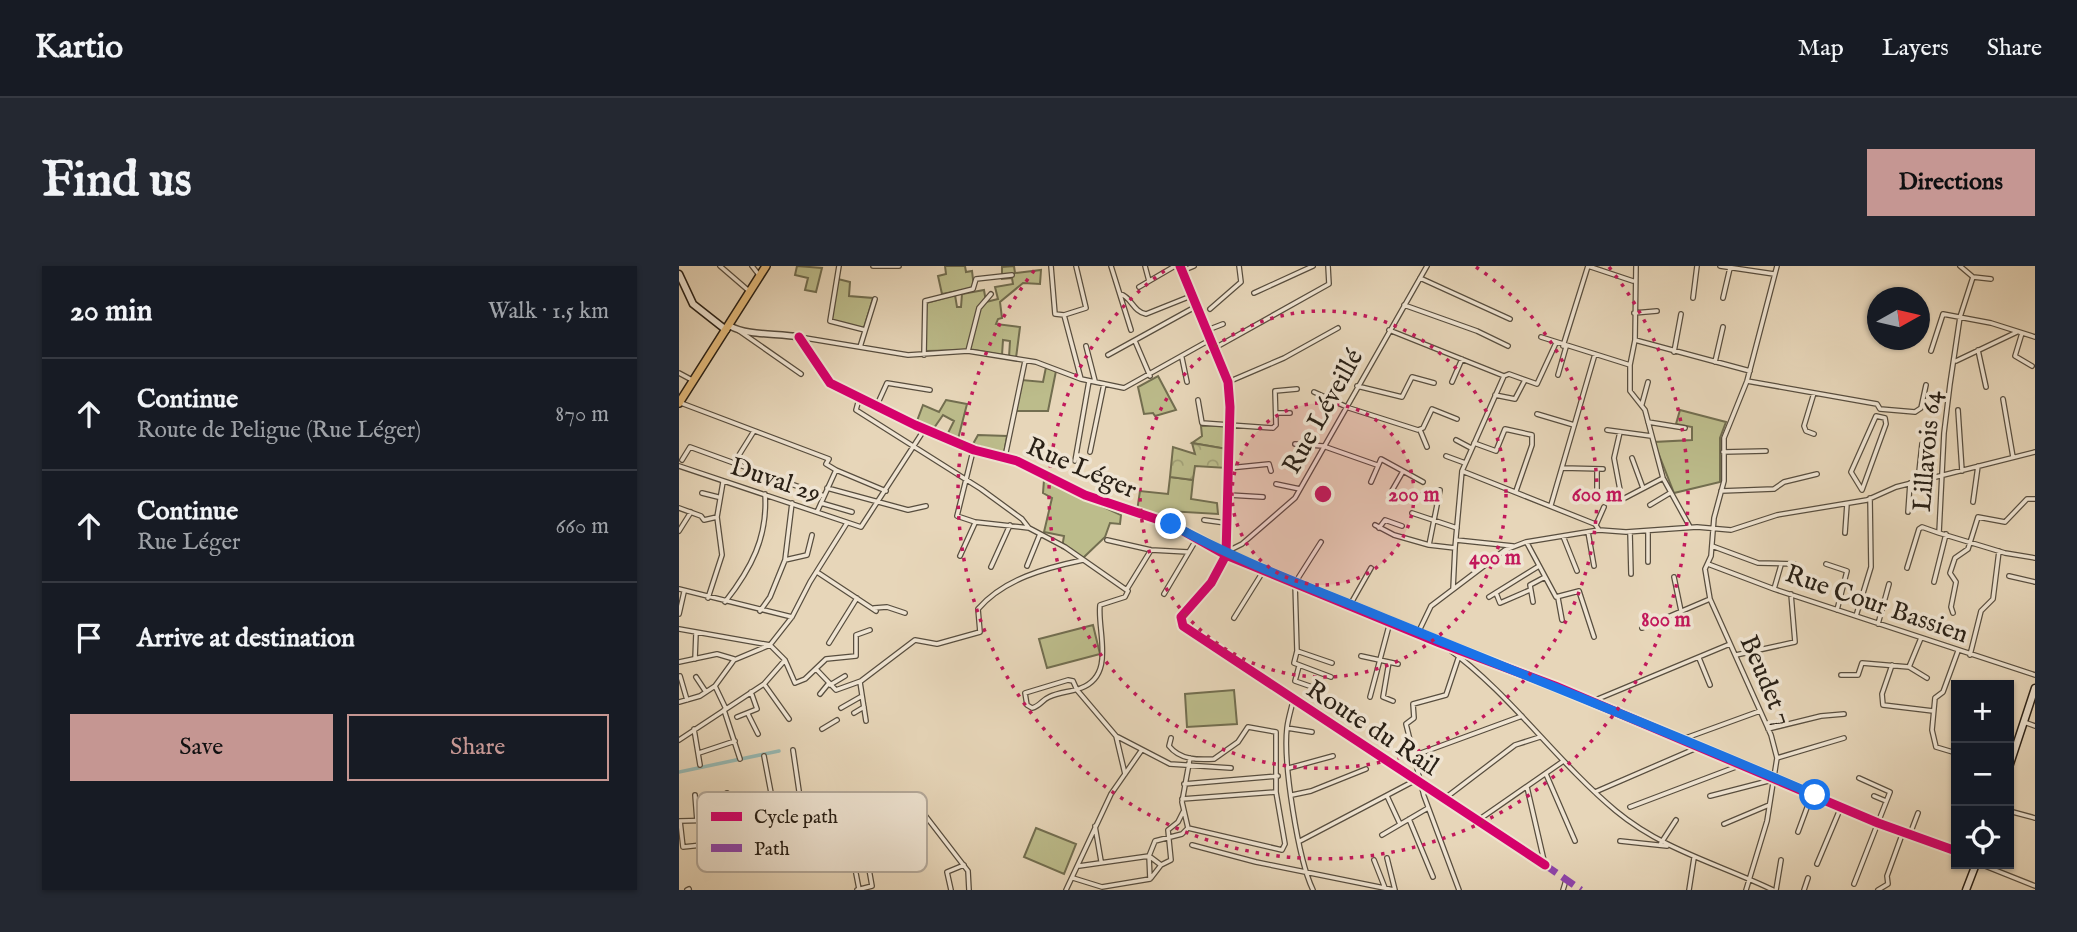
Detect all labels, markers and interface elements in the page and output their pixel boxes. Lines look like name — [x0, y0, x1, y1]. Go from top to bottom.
text: Kartio — [35, 27, 123, 69]
text: Map — [1798, 33, 1844, 64]
text: Layers — [1882, 33, 1949, 64]
text: Share — [1987, 33, 2042, 64]
button: Directions — [1867, 149, 2035, 216]
text: Find us — [42, 151, 192, 213]
north arrow — [1867, 287, 1930, 350]
text: 20 min — [70, 293, 153, 331]
text: Walk · 1.5 km — [488, 297, 609, 326]
street label: Rue Léveillé — [1275, 343, 1371, 480]
text: Continue — [137, 383, 238, 416]
street label: Lillavois 64 — [1906, 389, 1949, 513]
icon: ahead — [70, 395, 108, 433]
text: 870 m — [555, 400, 609, 429]
text: Route de Peligue (Rue Léger) — [137, 416, 421, 445]
street label: Rue Léger — [1021, 430, 1142, 507]
street label: Duval 29 — [726, 450, 825, 511]
centre of rings — [1311, 482, 1335, 506]
text: 200 m — [1388, 482, 1440, 509]
text: 600 m — [1572, 482, 1623, 509]
text: Continue — [137, 495, 238, 528]
icon: ahead — [70, 507, 108, 545]
route end — [1155, 508, 1186, 539]
text: 660 m — [556, 512, 609, 541]
text: Rue Léger — [137, 528, 240, 557]
text: 400 m — [1469, 545, 1522, 572]
street label: Rue Cour Bassien — [1781, 558, 1972, 651]
text: 800 m — [1641, 607, 1692, 634]
icon: arrive — [70, 619, 108, 657]
text: Arrive at destination — [137, 622, 355, 655]
street label: Beudet 7 — [1732, 630, 1799, 731]
street label: Route du Rail — [1300, 673, 1445, 784]
map controls — [1951, 680, 2014, 869]
button: + — [1951, 680, 2014, 743]
button: Save — [70, 714, 333, 781]
button: Share — [347, 714, 609, 781]
button: − — [1951, 743, 2014, 806]
route start — [1799, 779, 1830, 810]
legend — [697, 792, 927, 872]
text: Cycle path — [754, 806, 838, 830]
button: locate — [1951, 806, 2014, 869]
text: Path — [754, 838, 790, 862]

